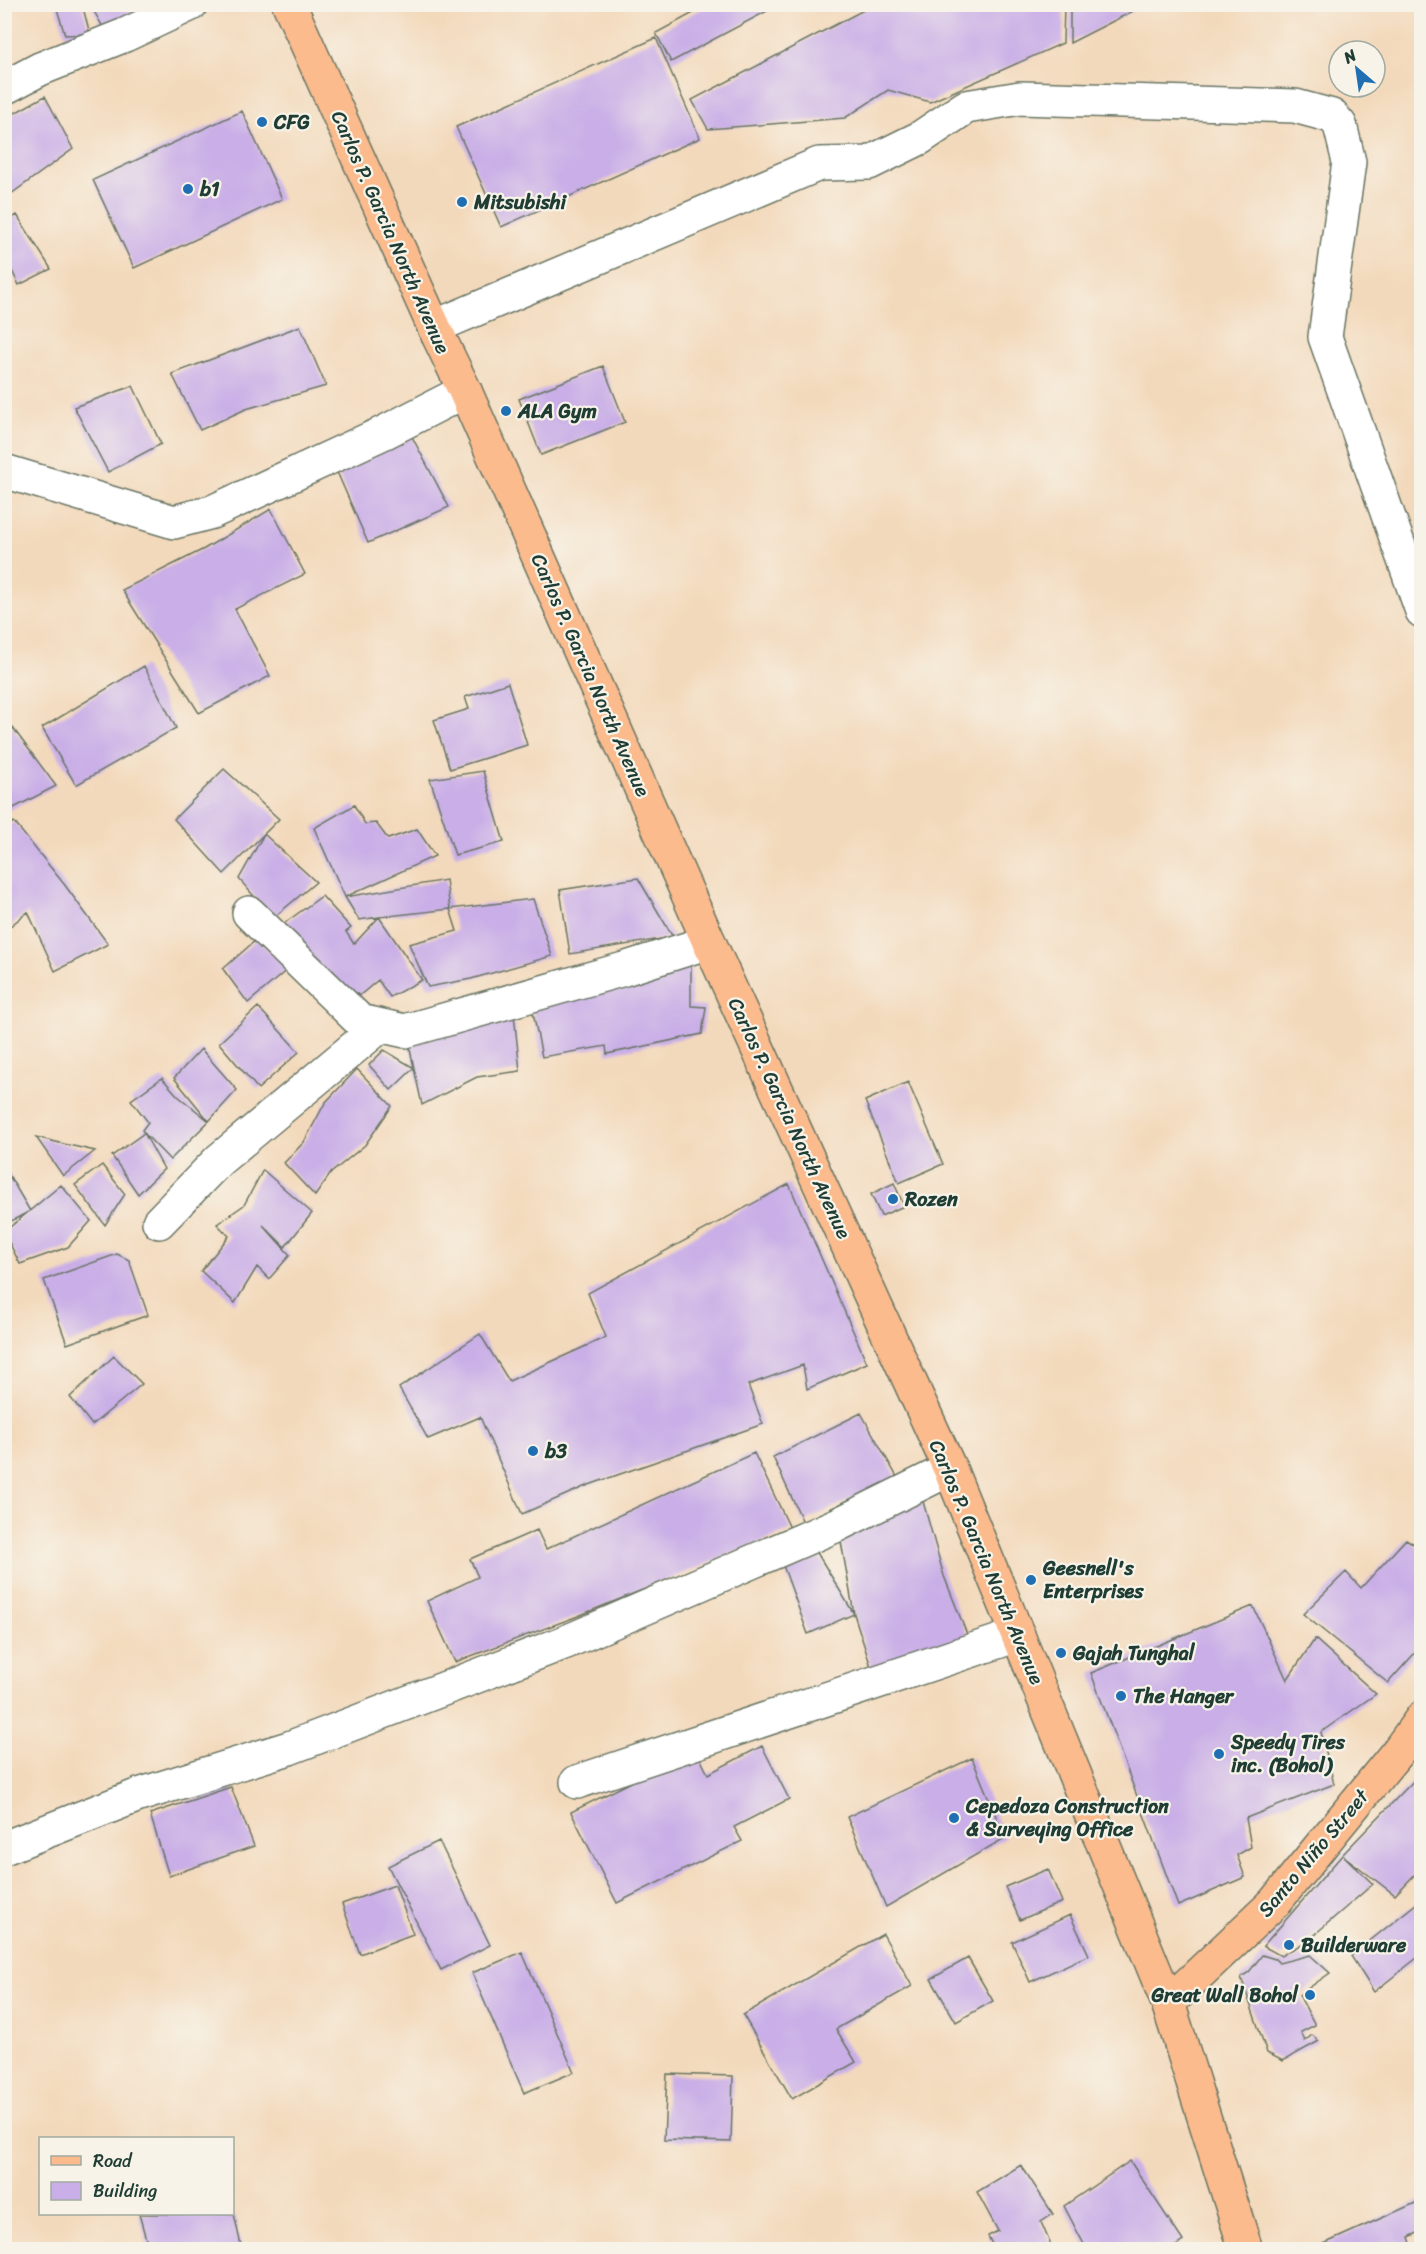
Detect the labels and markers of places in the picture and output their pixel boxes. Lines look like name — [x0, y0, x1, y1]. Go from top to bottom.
place label: CFG — [273, 105, 310, 140]
marker: CFG — [255, 115, 269, 129]
place label: b1 — [199, 172, 220, 207]
marker: b1 — [181, 182, 195, 196]
place label: Mitsubishi — [473, 185, 567, 220]
marker: Mitsubishi — [455, 195, 469, 209]
place label: ALA Gym — [517, 394, 597, 429]
marker: ALA Gym — [499, 404, 513, 418]
place label: Rozen — [904, 1182, 958, 1217]
marker: Rozen — [886, 1192, 900, 1206]
place label: b3 — [544, 1434, 567, 1469]
marker: b3 — [526, 1444, 540, 1458]
place label: Geesnell's Enterprises — [1042, 1551, 1144, 1609]
marker: Geesnell's Enterprises — [1024, 1573, 1038, 1587]
place label: Gajah Tunghal — [1072, 1636, 1196, 1671]
marker: Gajah Tunghal — [1054, 1646, 1068, 1660]
place label: The Hanger — [1133, 1679, 1235, 1714]
marker: The Hanger — [1114, 1689, 1128, 1703]
place label: Speedy Tires inc. (Bohol) — [1230, 1725, 1346, 1783]
marker: Speedy Tires inc. (Bohol) — [1212, 1747, 1226, 1761]
place label: Cepedoza Construction & Surveying Office — [965, 1789, 1169, 1847]
marker: Cepedoza Construction & Surveying Office — [947, 1811, 961, 1825]
place label: Builderware — [1301, 1928, 1407, 1963]
marker: Builderware — [1282, 1938, 1296, 1952]
place label: Great Wall Bohol — [1150, 1978, 1299, 2013]
marker: Great Wall Bohol — [1303, 1988, 1317, 2002]

